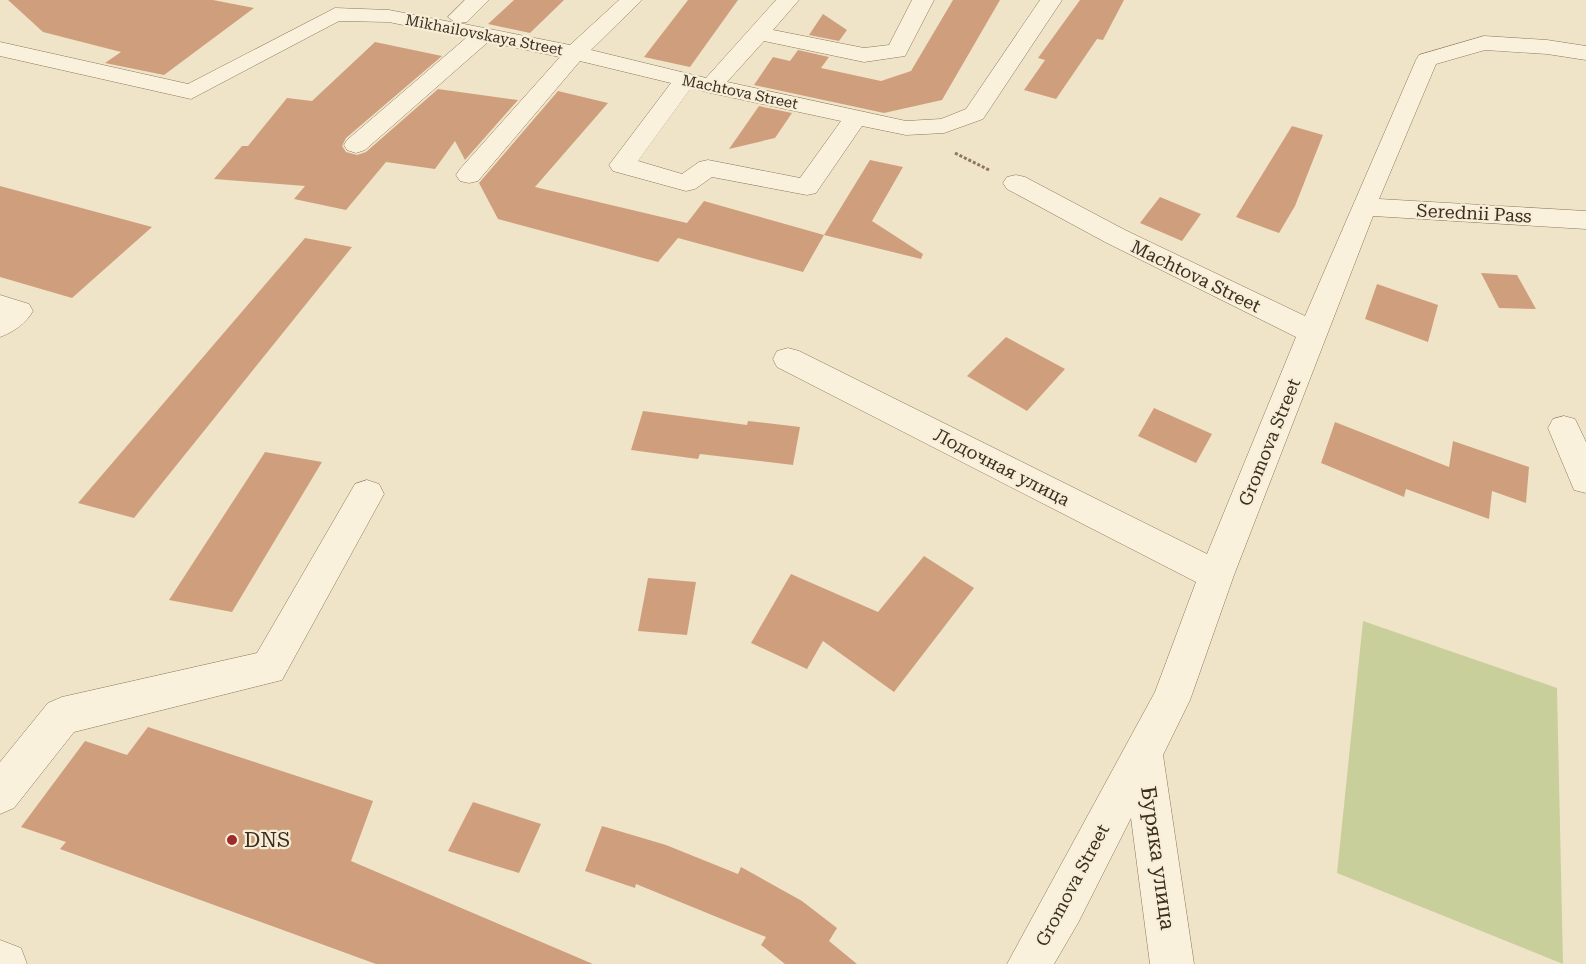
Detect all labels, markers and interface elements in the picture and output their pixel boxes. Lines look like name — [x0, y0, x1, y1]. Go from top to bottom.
street label: Mikhailovskaya Street — [404, 11, 565, 59]
street label: Machtova Street — [680, 71, 800, 113]
street label: Serednii Pass — [1416, 199, 1532, 227]
street label: Machtova Street — [1128, 236, 1264, 317]
street label: Gromova Street — [1234, 375, 1304, 509]
street label: Лодочная улица — [931, 424, 1074, 510]
street label: Буряка улица — [1136, 784, 1180, 932]
street label: Gromova Street — [1031, 820, 1113, 950]
place label: DNS — [244, 828, 290, 852]
marker: DNS — [225, 833, 239, 847]

